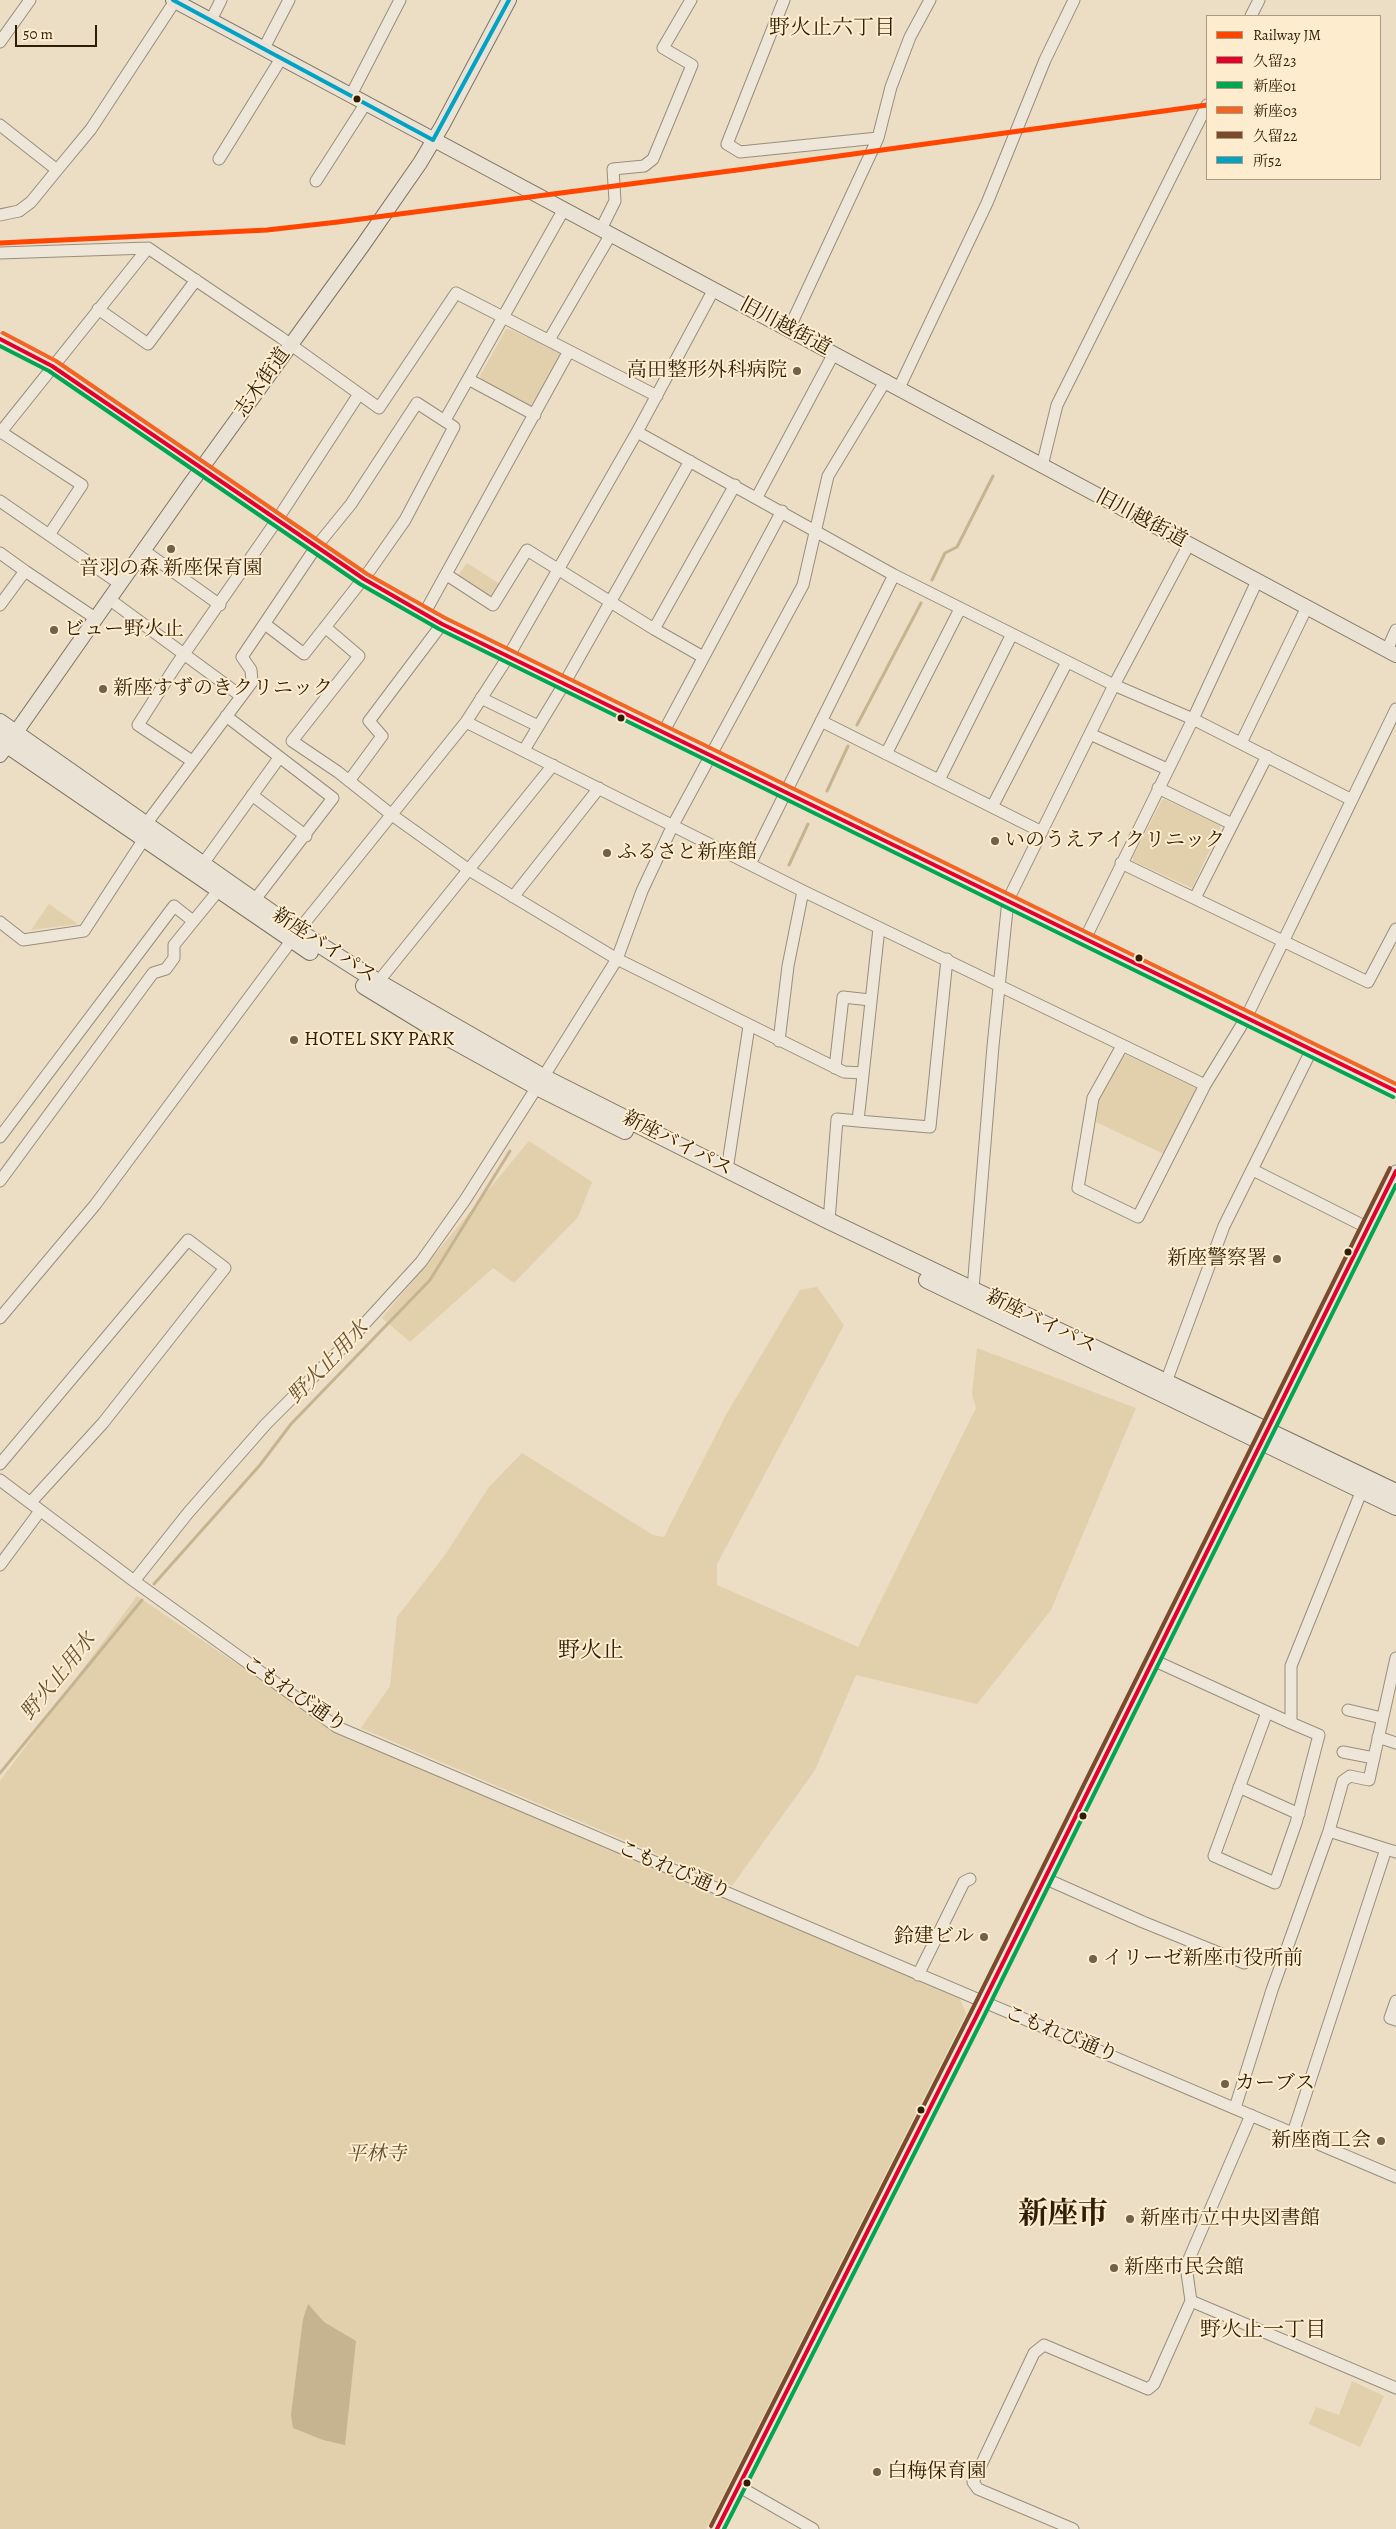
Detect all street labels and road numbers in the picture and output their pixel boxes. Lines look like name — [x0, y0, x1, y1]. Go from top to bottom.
street label: 旧川越街道 — [735, 293, 835, 361]
street label: 志木街道 — [230, 343, 296, 423]
street label: 旧川越街道 — [1091, 485, 1191, 553]
street label: 新座バイパス — [267, 903, 381, 989]
street label: 新座バイパス — [618, 1106, 736, 1182]
street label: 新座バイパス — [982, 1285, 1100, 1359]
street label: こもれび通り — [238, 1652, 350, 1738]
street label: こもれび通り — [614, 1837, 734, 1905]
street label: こもれび通り — [1001, 2001, 1121, 2069]

